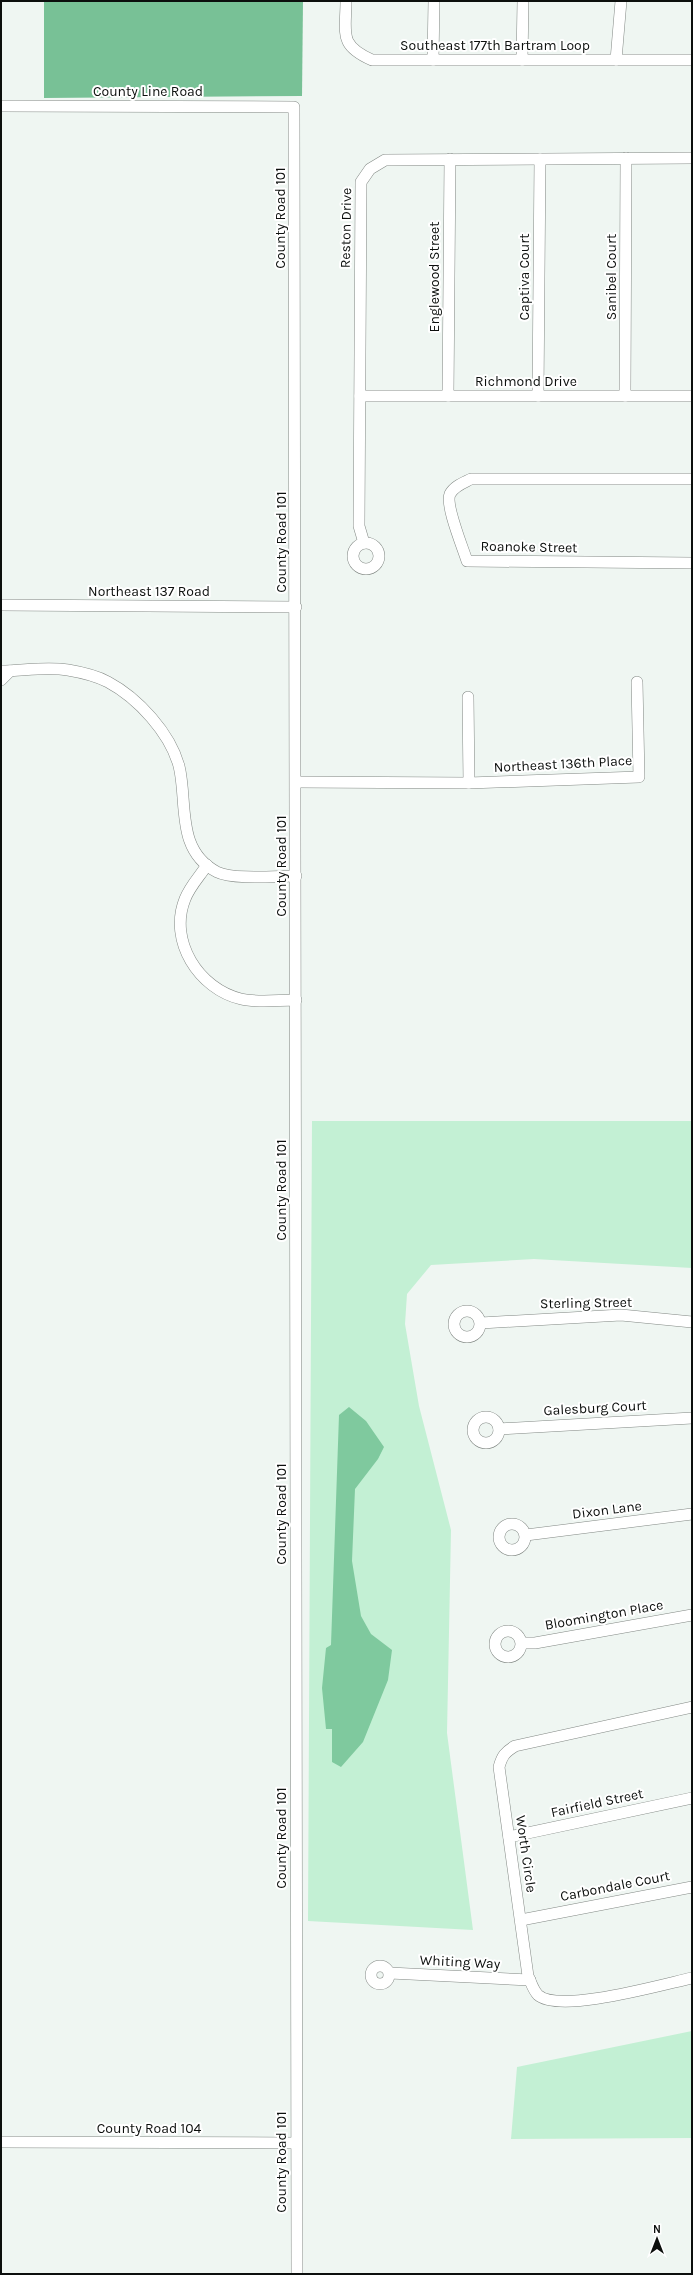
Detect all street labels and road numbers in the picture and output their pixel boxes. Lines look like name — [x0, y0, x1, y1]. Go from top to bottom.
street label: Southeast 177th Bartram Loop — [400, 37, 590, 54]
street label: County Line Road — [93, 83, 203, 100]
street label: County Road 101 — [272, 167, 289, 269]
street label: Reston Drive — [337, 188, 355, 268]
street label: Englewood Street — [426, 222, 443, 332]
street label: Captiva Court — [516, 233, 533, 321]
street label: Sanibel Court — [603, 234, 620, 320]
street label: Richmond Drive — [475, 373, 577, 390]
street label: County Road 101 — [273, 491, 290, 593]
street label: Roanoke Street — [480, 538, 578, 556]
street label: Northeast 137 Road — [88, 583, 210, 600]
street label: Northeast 136th Place — [493, 752, 633, 776]
street label: County Road 101 — [273, 815, 290, 917]
street label: County Road 101 — [273, 1139, 290, 1241]
street label: Sterling Street — [540, 1294, 632, 1312]
street label: Galesburg Court — [543, 1397, 647, 1419]
street label: County Road 101 — [273, 1463, 290, 1565]
street label: Dixon Lane — [571, 1497, 643, 1523]
street label: Bloomington Place — [543, 1596, 665, 1634]
street label: Fairfield Street — [549, 1785, 645, 1821]
street label: County Road 101 — [273, 1787, 290, 1889]
street label: Worth Circle — [512, 1814, 540, 1894]
street label: Carbondale Court — [559, 1867, 671, 1905]
street label: Whiting Way — [419, 1951, 501, 1973]
street label: County Road 101 — [273, 2111, 290, 2213]
street label: County Road 104 — [97, 2120, 201, 2137]

